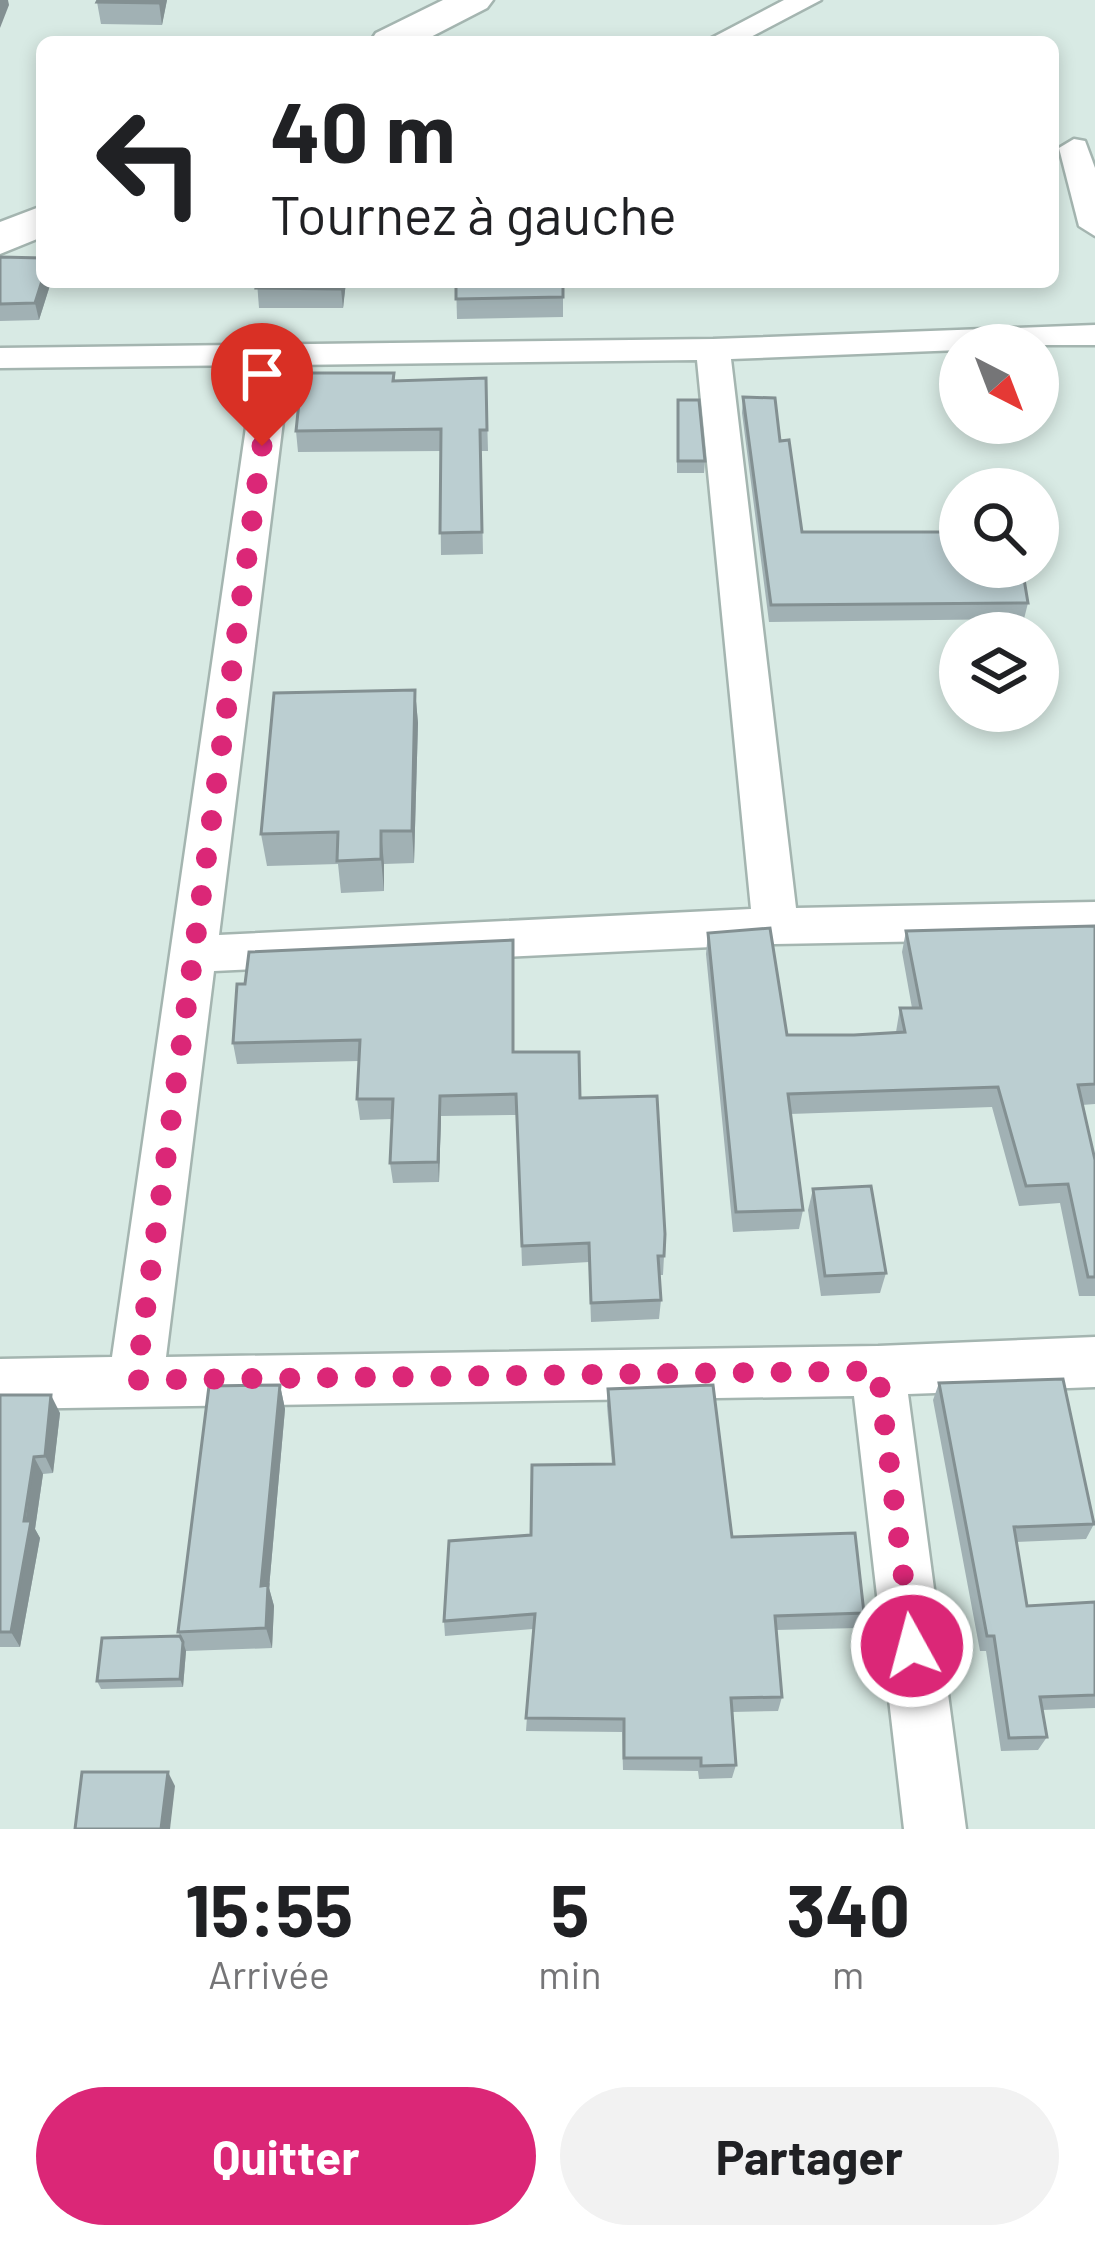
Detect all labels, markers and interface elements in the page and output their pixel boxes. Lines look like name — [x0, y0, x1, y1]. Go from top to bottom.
text: 40 m — [270, 79, 456, 180]
icon: left — [72, 84, 228, 240]
text: Tournez à gauche — [270, 181, 677, 246]
pin — [211, 323, 313, 446]
north arrow — [939, 324, 1059, 444]
map controls — [939, 324, 1059, 732]
icon: arrive — [229, 341, 295, 407]
button: search — [939, 468, 1059, 588]
button: layers — [939, 612, 1059, 732]
position arrow — [849, 1583, 975, 1709]
text: 15:55 — [185, 1865, 353, 1951]
text: 5 — [550, 1865, 589, 1951]
text: 340 — [786, 1865, 910, 1951]
text: Arrivée — [208, 1950, 330, 1997]
text: min — [538, 1950, 601, 1997]
text: m — [832, 1950, 864, 1997]
button: Quitter — [36, 2087, 536, 2225]
button: Partager — [560, 2087, 1059, 2225]

